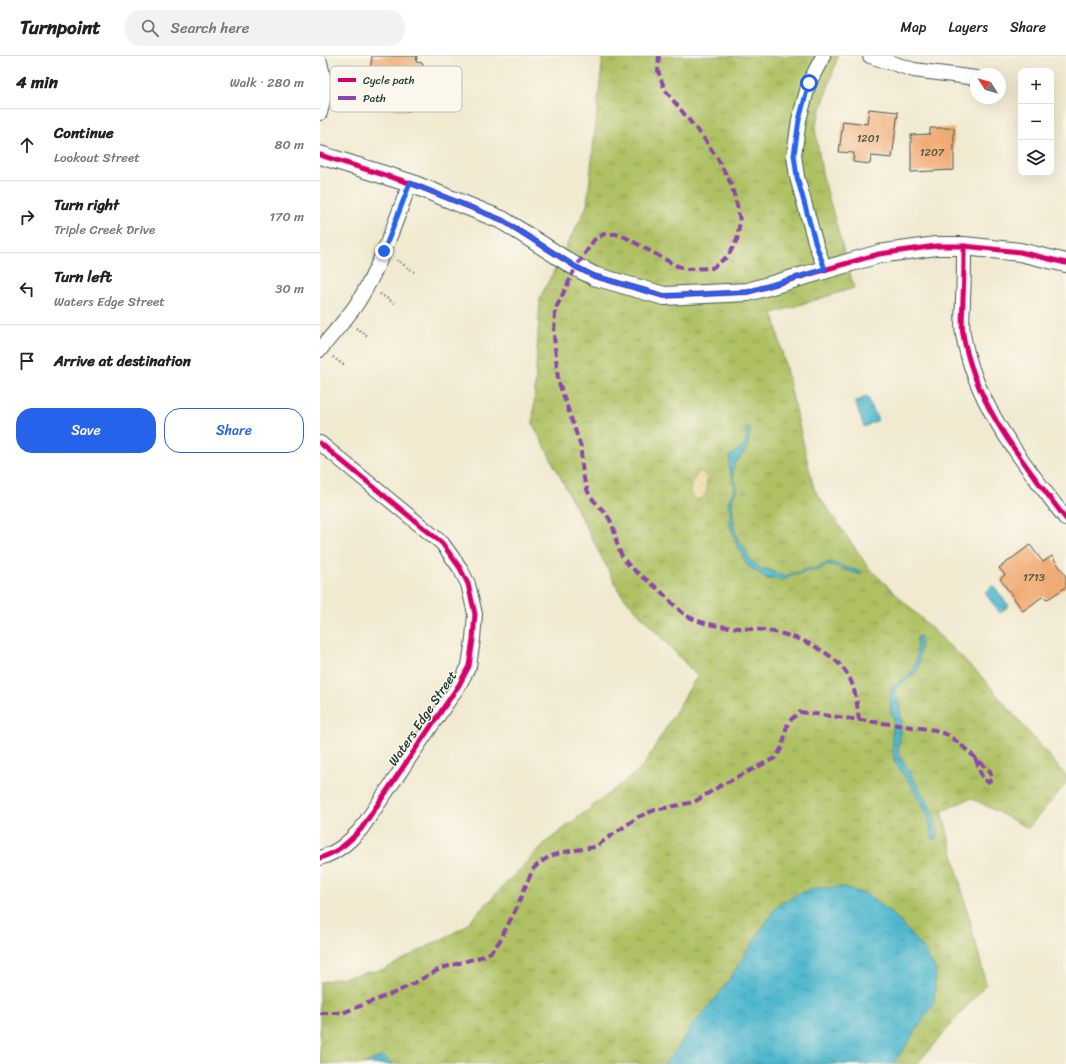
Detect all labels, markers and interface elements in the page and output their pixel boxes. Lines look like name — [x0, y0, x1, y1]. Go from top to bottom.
search box — [125, 10, 405, 46]
text: Turnpoint — [20, 11, 101, 44]
text: Search here — [171, 15, 250, 41]
text: Map — [901, 15, 926, 40]
text: Layers — [948, 15, 988, 40]
text: Share — [1010, 15, 1046, 40]
icon: search — [139, 17, 161, 39]
legend — [330, 66, 462, 112]
text: 4 min — [16, 67, 58, 97]
north arrow — [970, 68, 1006, 104]
map controls — [1018, 68, 1054, 176]
button: + — [1018, 68, 1054, 104]
text: Walk · 280 m — [230, 71, 304, 94]
text: Cycle path — [363, 71, 415, 90]
route start — [800, 74, 818, 92]
text: Path — [363, 89, 386, 108]
button: − — [1018, 104, 1054, 140]
text: Continue — [54, 120, 114, 146]
house number: 1201 — [857, 129, 880, 148]
text: 80 m — [275, 133, 304, 156]
icon: ahead — [16, 134, 38, 156]
button: layers — [1018, 140, 1054, 176]
house number: 1207 — [920, 143, 945, 162]
text: Lookout Street — [54, 146, 140, 169]
text: Turn right — [54, 192, 119, 218]
text: 170 m — [269, 205, 304, 228]
icon: right — [16, 206, 38, 228]
text: Triple Creek Drive — [54, 218, 155, 241]
route end — [375, 242, 393, 260]
text: Turn left — [54, 264, 112, 290]
text: 30 m — [275, 277, 304, 300]
icon: left — [16, 278, 38, 300]
text: Waters Edge Street — [54, 290, 165, 313]
text: Arrive at destination — [54, 348, 191, 374]
icon: arrive — [16, 350, 38, 372]
button: Save — [16, 408, 156, 453]
button: Share — [164, 408, 304, 453]
house number: 1713 — [1023, 568, 1045, 587]
street label: Waters Edge Street — [382, 666, 463, 771]

